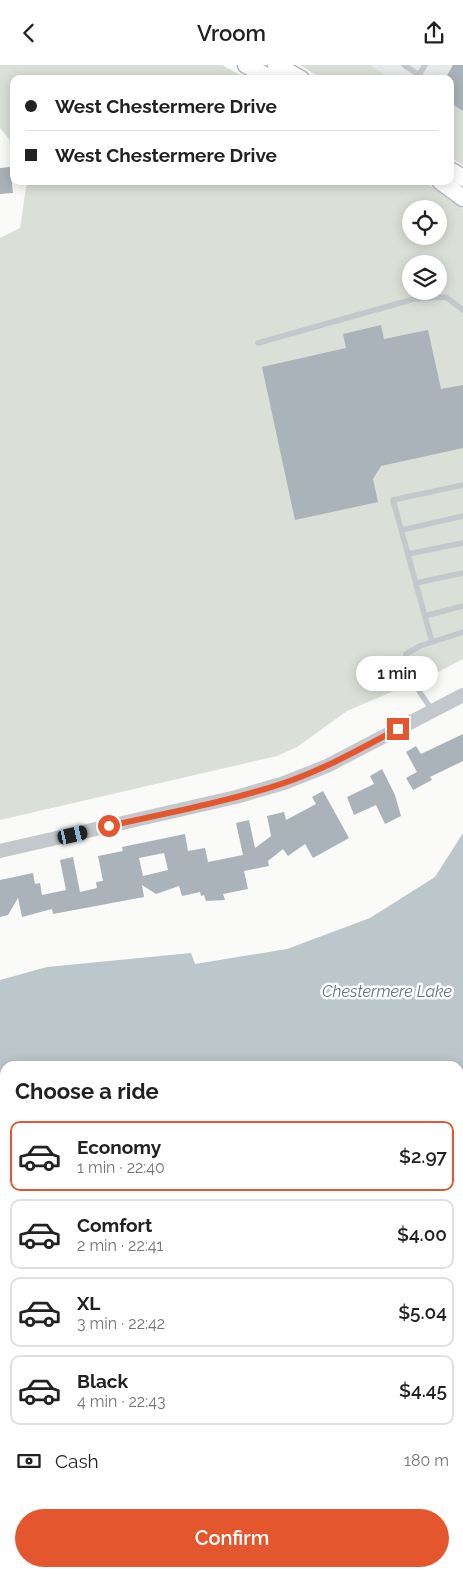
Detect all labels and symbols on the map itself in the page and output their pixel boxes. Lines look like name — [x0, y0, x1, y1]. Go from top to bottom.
callout: 1 min — [357, 657, 439, 691]
route end — [387, 718, 409, 740]
route start — [98, 815, 120, 837]
car — [56, 824, 89, 846]
water label: Chestermere Lake — [322, 982, 452, 1001]

